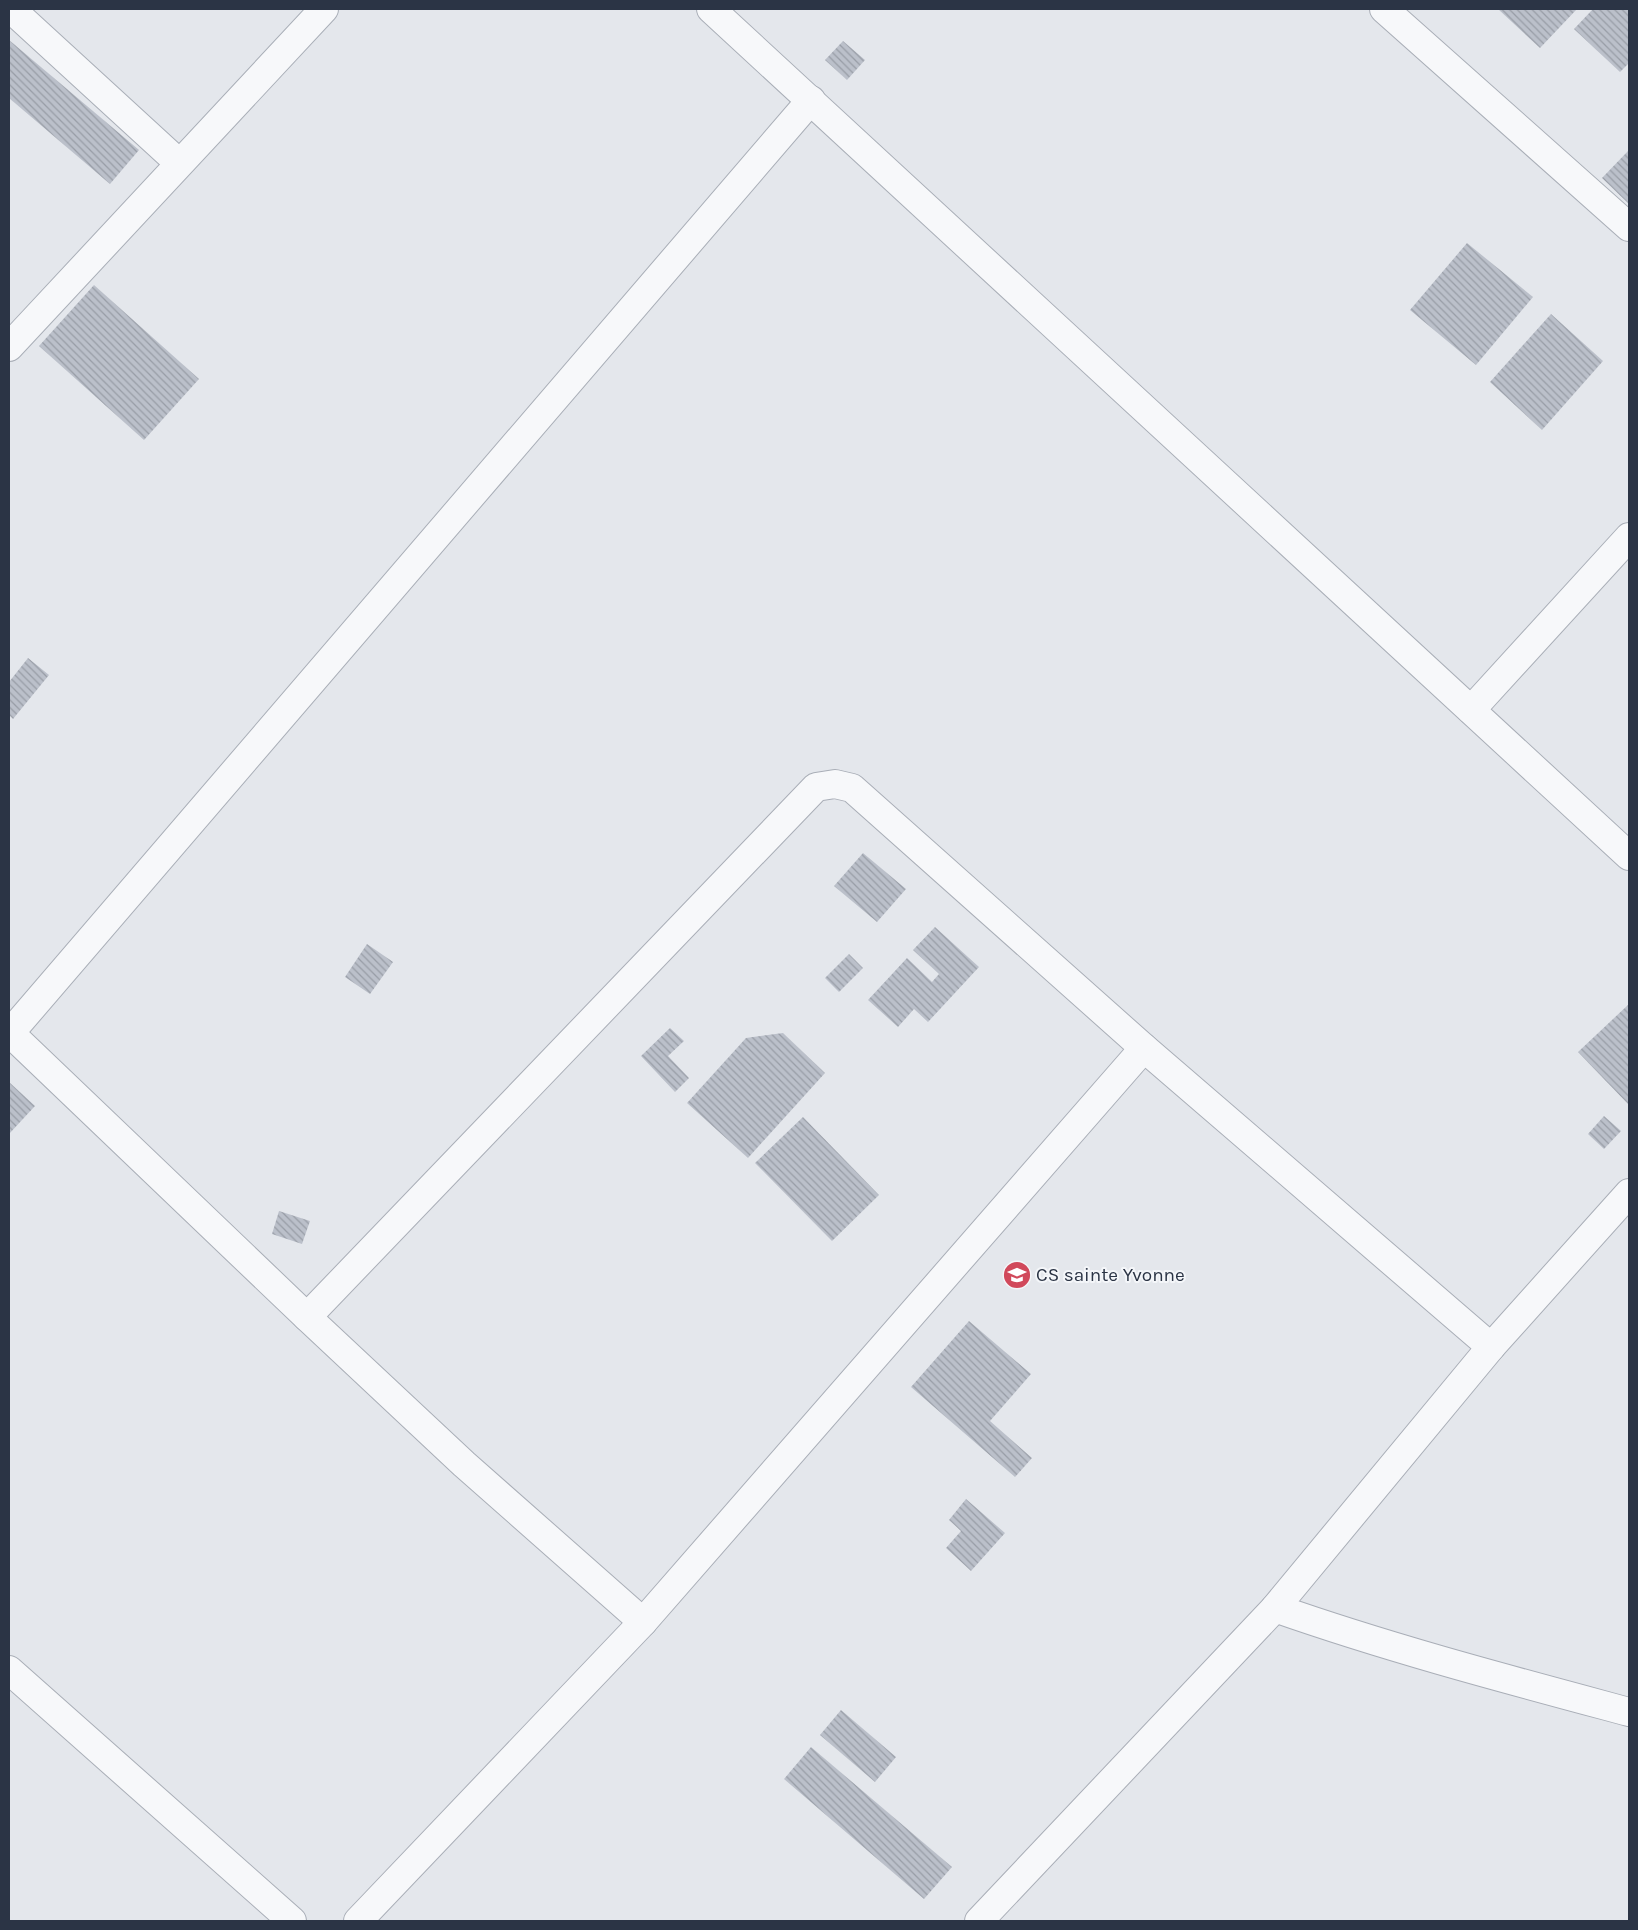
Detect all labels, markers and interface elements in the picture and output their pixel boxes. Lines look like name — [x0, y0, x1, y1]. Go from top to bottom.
school or university icon: CS sainte Yvonne — [1002, 1260, 1032, 1290]
place label: CS sainte Yvonne — [1036, 1264, 1185, 1286]

